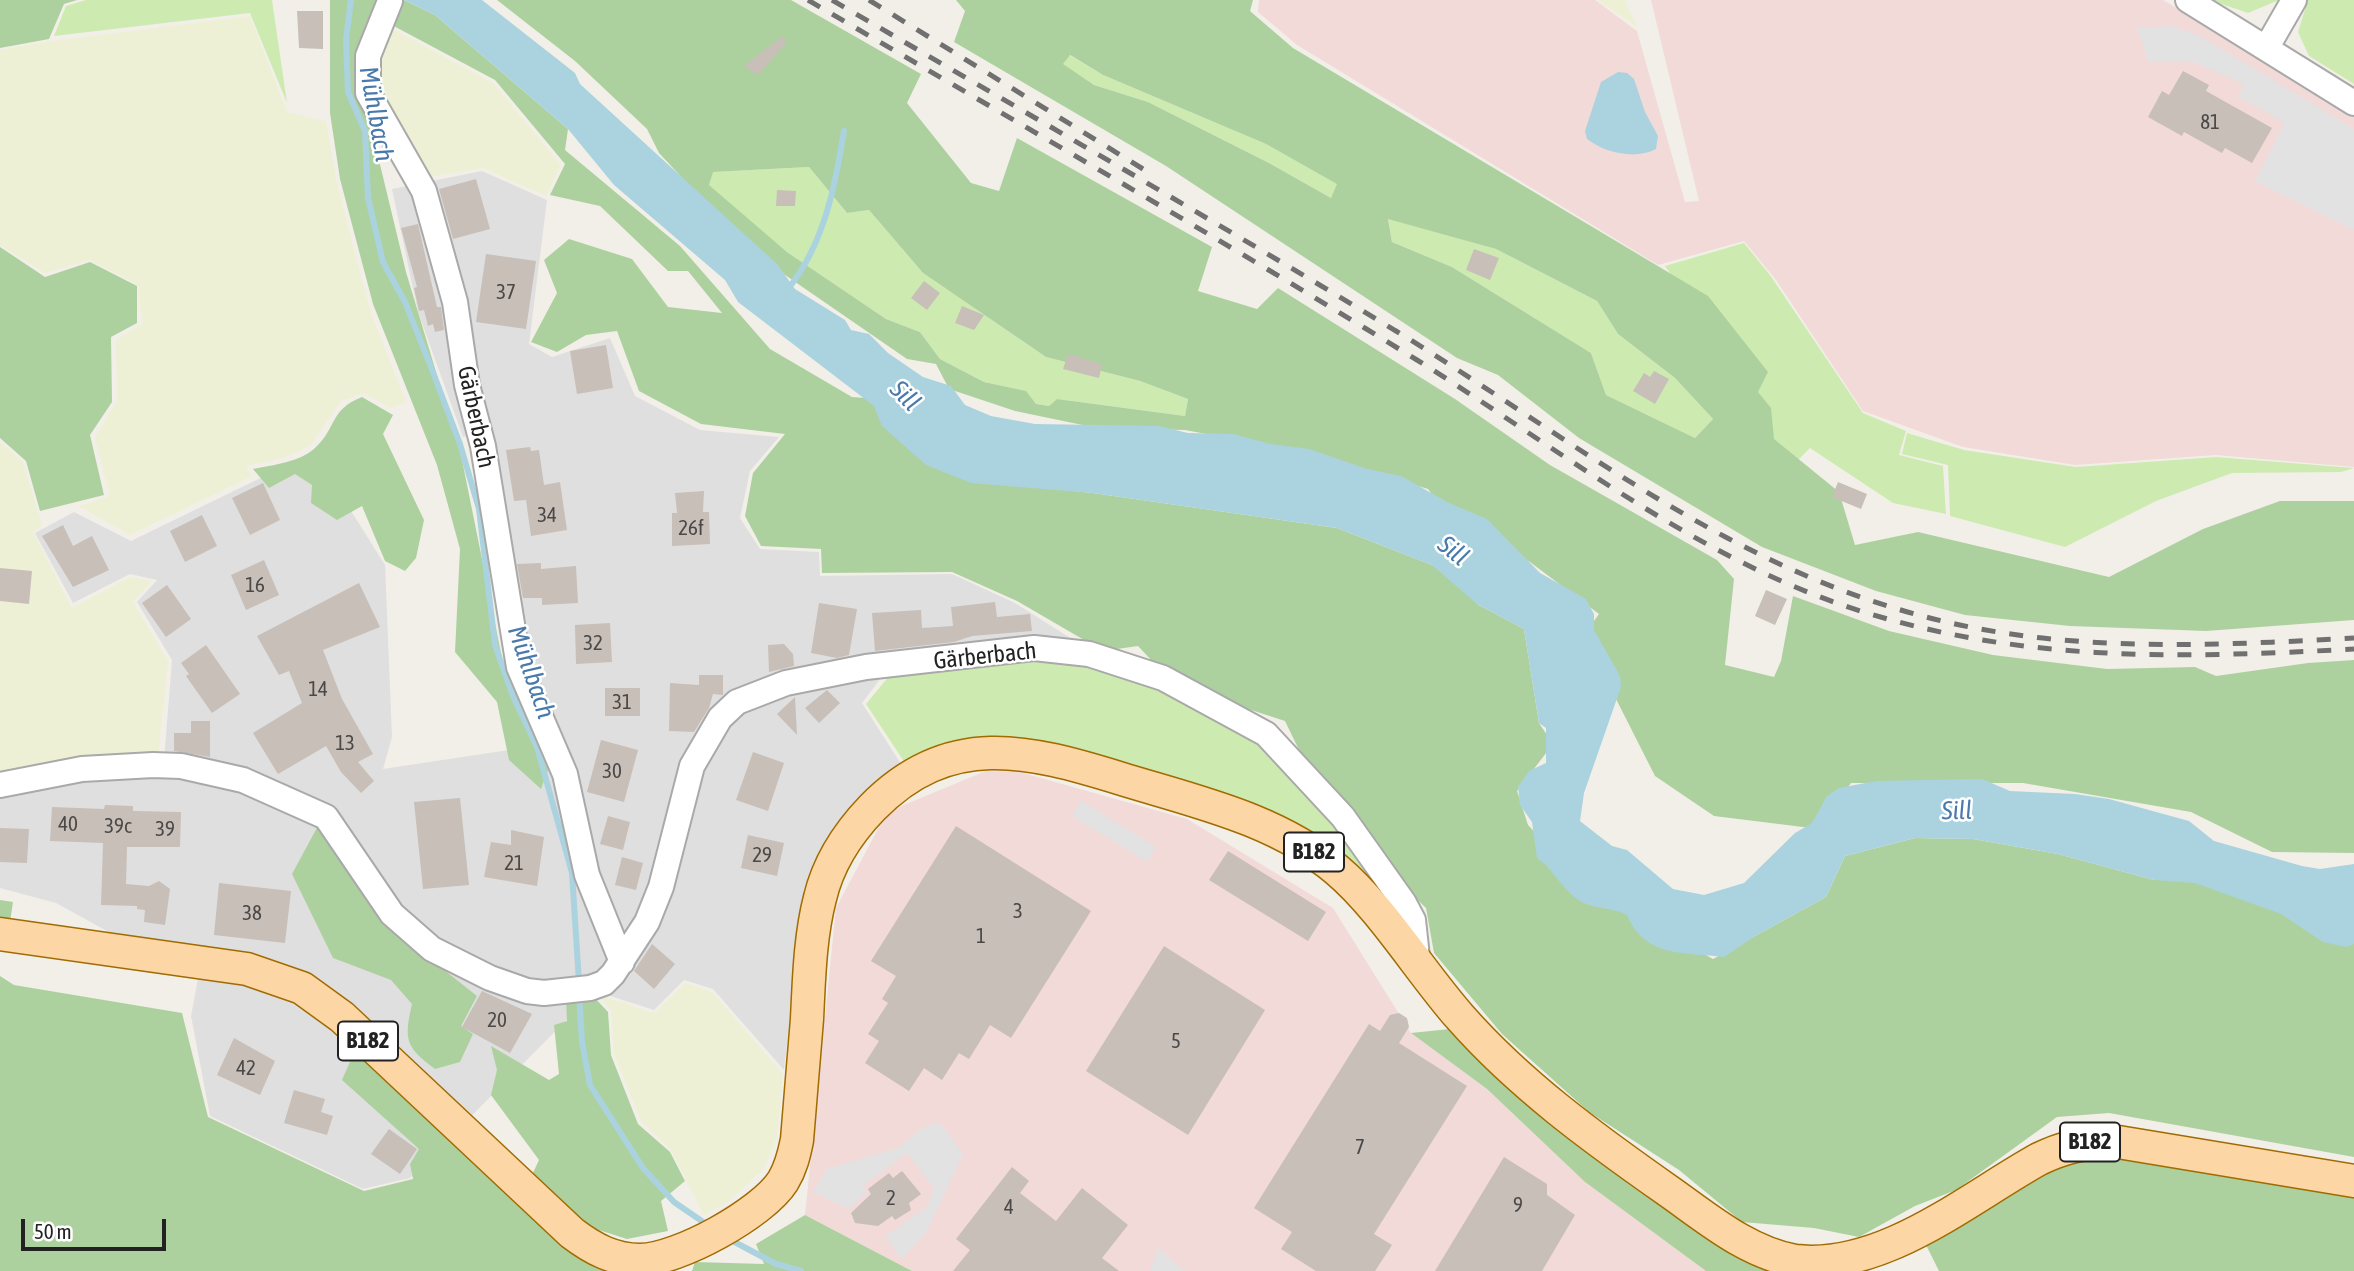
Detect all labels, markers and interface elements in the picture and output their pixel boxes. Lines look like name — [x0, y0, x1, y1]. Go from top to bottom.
water label: Mühlbach — [352, 64, 400, 164]
house number: 81 — [2200, 109, 2220, 135]
house number: 37 — [496, 279, 516, 305]
street label: Gärberbach — [451, 363, 501, 471]
water label: Sill — [883, 374, 927, 418]
house number: 34 — [537, 502, 557, 528]
house number: 26f — [678, 515, 704, 541]
water label: Sill — [1431, 529, 1475, 573]
house number: 16 — [245, 572, 265, 598]
water label: Mühlbach — [501, 621, 561, 723]
house number: 32 — [583, 630, 603, 656]
street label: Gärberbach — [932, 636, 1038, 676]
house number: 14 — [308, 676, 328, 702]
house number: 31 — [612, 689, 632, 715]
house number: 13 — [335, 730, 355, 756]
house number: 30 — [602, 758, 622, 784]
water label: Sill — [1941, 795, 1973, 827]
house number: 40 — [58, 811, 78, 837]
house number: 39c — [104, 813, 132, 839]
house number: 39 — [155, 816, 175, 842]
road number: B182 — [1284, 832, 1344, 872]
house number: 29 — [752, 842, 772, 868]
house number: 21 — [504, 850, 524, 876]
house number: 3 — [1013, 898, 1023, 924]
house number: 38 — [242, 900, 262, 926]
house number: 1 — [976, 923, 986, 949]
house number: 20 — [487, 1007, 507, 1033]
road number: B182 — [338, 1022, 398, 1060]
house number: 5 — [1171, 1028, 1181, 1054]
house number: 42 — [236, 1055, 256, 1081]
road number: B182 — [2060, 1122, 2120, 1162]
house number: 7 — [1355, 1134, 1365, 1160]
house number: 2 — [886, 1185, 896, 1211]
house number: 9 — [1513, 1192, 1523, 1218]
house number: 4 — [1004, 1194, 1014, 1220]
scale bar — [24, 1204, 170, 1248]
text: 50 m — [34, 1219, 72, 1243]

